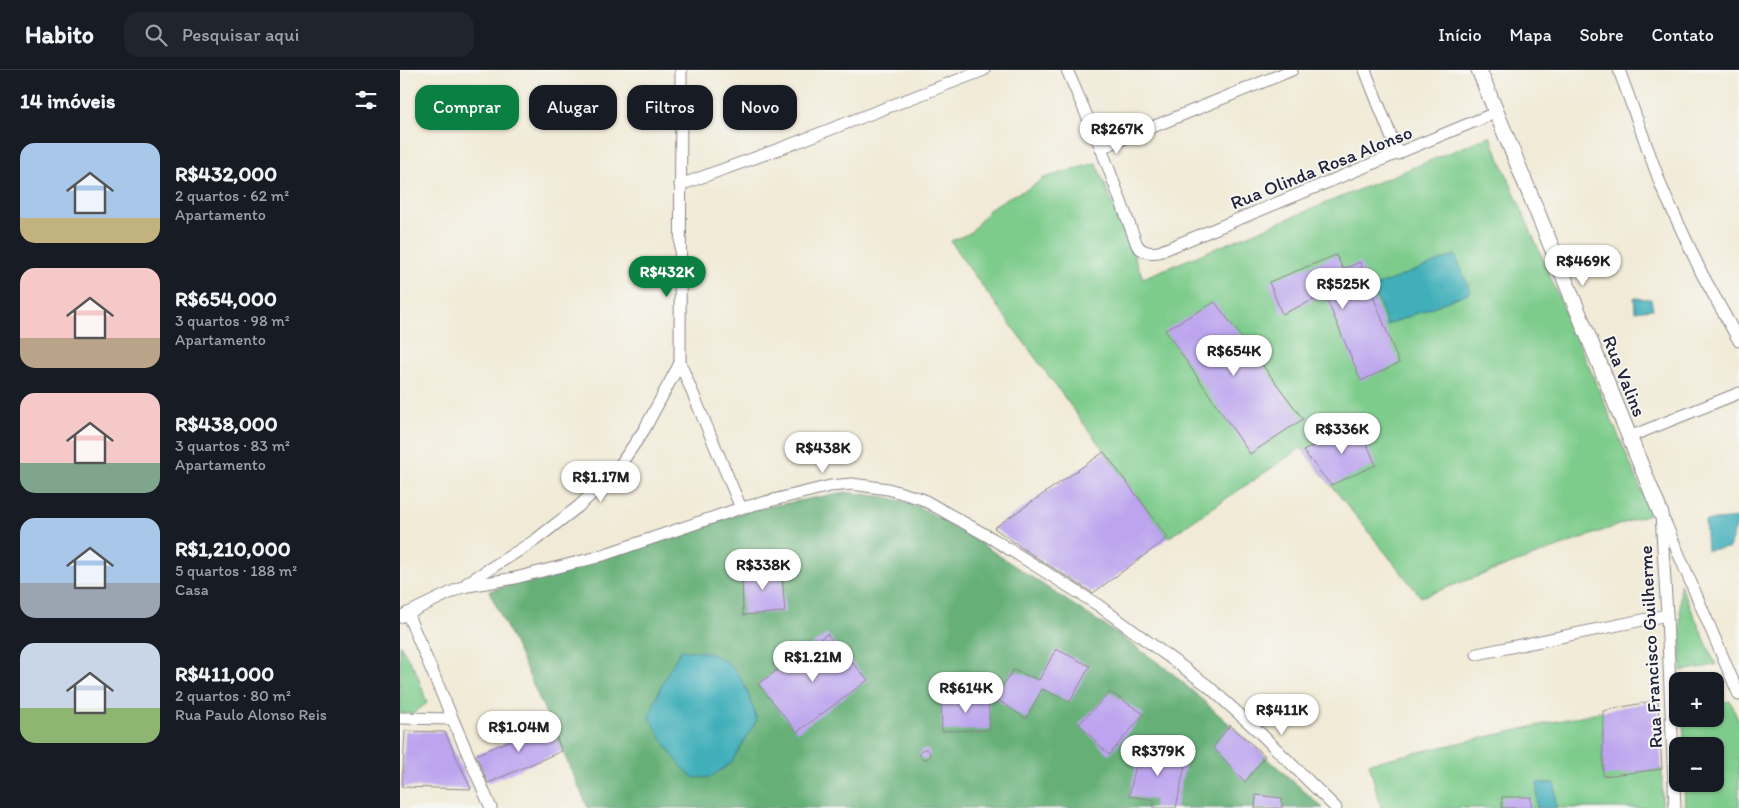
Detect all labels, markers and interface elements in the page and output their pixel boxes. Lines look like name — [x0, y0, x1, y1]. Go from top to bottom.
search box — [124, 12, 474, 57]
text: Habito — [25, 20, 94, 49]
icon: search — [142, 21, 170, 49]
text: Pesquisar aqui — [182, 23, 299, 46]
text: Início — [1438, 24, 1482, 46]
text: Mapa — [1510, 24, 1552, 46]
text: Sobre — [1580, 24, 1624, 46]
text: Contato — [1652, 24, 1714, 46]
chip: Comprar — [415, 85, 519, 130]
chip: Alugar — [529, 85, 617, 130]
chip: Filtros — [627, 85, 713, 130]
chip: Novo — [723, 85, 797, 130]
icon: filters — [352, 86, 380, 114]
text: 14 imóveis — [20, 88, 115, 113]
pin: R$267K — [1076, 112, 1158, 155]
text: R$267K — [1091, 119, 1143, 138]
street label: Rua Olinda Rosa Alonso — [1227, 120, 1415, 214]
text: R$432,000 — [175, 161, 277, 186]
icon: home — [60, 163, 120, 223]
text: 2 quartos · 62 m² — [175, 186, 289, 205]
text: Apartamento — [175, 205, 266, 224]
pin: R$469K — [1542, 244, 1624, 287]
text: R$469K — [1556, 251, 1610, 270]
pin: R$432K — [626, 256, 708, 298]
text: R$432K — [640, 262, 694, 281]
pin: R$525K — [1302, 268, 1384, 310]
text: R$525K — [1316, 274, 1370, 293]
text: R$654,000 — [175, 286, 277, 311]
icon: home — [60, 288, 120, 348]
text: 3 quartos · 98 m² — [175, 311, 290, 330]
text: Apartamento — [175, 330, 266, 349]
street label: Rua Valins — [1598, 332, 1651, 420]
pin: R$654K — [1193, 334, 1275, 377]
text: R$654K — [1207, 341, 1261, 360]
text: R$438,000 — [175, 411, 278, 436]
pin: R$336K — [1301, 412, 1383, 455]
icon: home — [60, 413, 120, 473]
text: R$336K — [1315, 419, 1369, 438]
pin: R$438K — [782, 432, 864, 474]
text: 3 quartos · 83 m² — [175, 436, 290, 455]
text: R$438K — [796, 438, 850, 457]
text: Apartamento — [175, 455, 266, 474]
pin: R$1.17M — [555, 460, 647, 503]
text: R$1.17M — [572, 467, 630, 486]
text: R$1,210,000 — [175, 536, 291, 561]
icon: home — [60, 538, 120, 598]
street label: Rua Francisco Guilherme — [1634, 545, 1667, 749]
pin: R$338K — [722, 548, 804, 591]
text: R$338K — [736, 555, 790, 574]
text: 5 quartos · 188 m² — [175, 561, 297, 580]
text: Casa — [175, 580, 209, 599]
pin: R$1.21M — [767, 640, 859, 683]
text: R$1.21M — [784, 647, 842, 666]
text: R$411,000 — [175, 661, 274, 686]
icon: home — [60, 663, 120, 723]
pin: R$614K — [925, 672, 1007, 714]
map controls — [1669, 672, 1724, 792]
button: + — [1669, 672, 1724, 727]
text: R$614K — [939, 678, 993, 697]
text: 2 quartos · 80 m² — [175, 686, 291, 705]
pin: R$411K — [1241, 694, 1323, 736]
text: R$411K — [1256, 700, 1308, 719]
text: Rua Paulo Alonso Reis — [175, 705, 327, 724]
pin: R$1.04M — [473, 710, 565, 753]
text: R$1.04M — [488, 717, 550, 736]
pin: R$379K — [1117, 734, 1199, 777]
button: − — [1669, 737, 1724, 792]
text: R$379K — [1132, 741, 1184, 760]

